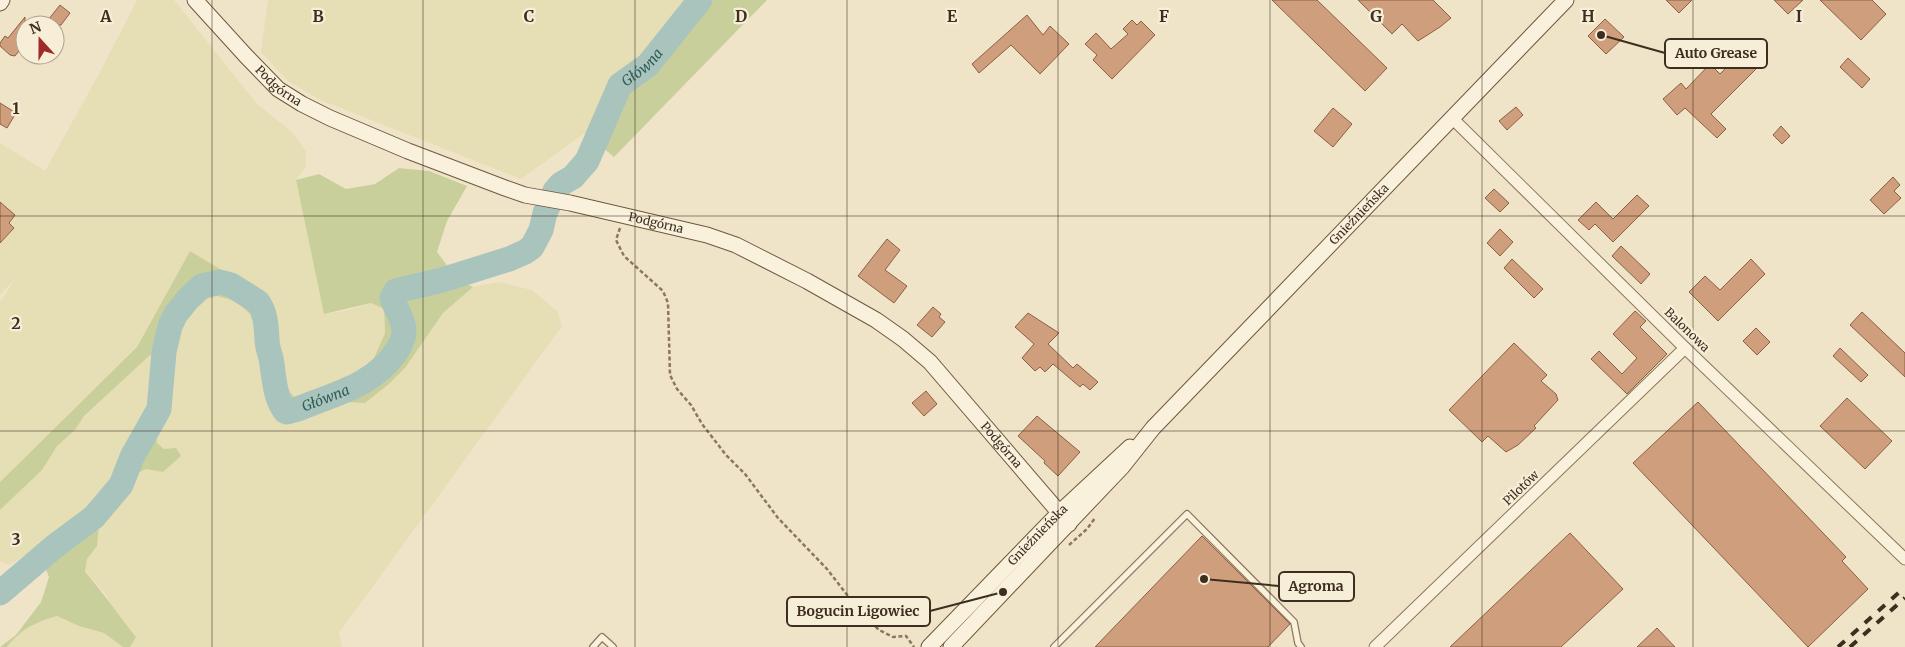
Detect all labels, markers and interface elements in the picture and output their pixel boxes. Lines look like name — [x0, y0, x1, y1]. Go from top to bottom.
text: A — [99, 6, 112, 26]
text: B — [312, 6, 324, 26]
text: C — [524, 6, 534, 26]
text: D — [735, 6, 747, 26]
text: E — [947, 6, 958, 26]
text: F — [1159, 6, 1169, 26]
text: G — [1370, 6, 1382, 26]
text: H — [1581, 6, 1595, 26]
text: I — [1796, 6, 1802, 26]
north arrow — [15, 15, 65, 65]
text: N — [27, 17, 44, 38]
callout: Auto Grease — [1665, 39, 1767, 68]
text: Auto Grease — [1674, 44, 1757, 62]
water label: Główna — [618, 45, 667, 90]
street label: Podgórna — [252, 62, 305, 109]
text: 1 — [12, 98, 20, 118]
street label: Gnieźnieńska — [1326, 180, 1392, 248]
street label: Podgórna — [627, 209, 686, 236]
street label: Balonowa — [1662, 304, 1713, 355]
text: 2 — [11, 313, 21, 333]
water label: Główna — [299, 381, 352, 416]
street label: Podgórna — [978, 419, 1026, 471]
street label: Pilotów — [1500, 466, 1542, 508]
street label: Gnieźnieńska — [1004, 501, 1071, 568]
text: 3 — [11, 529, 21, 549]
callout: Agroma — [1279, 572, 1354, 601]
text: Agroma — [1287, 577, 1344, 595]
callout: Bogucin Ligowiec — [787, 597, 930, 626]
text: Bogucin Ligowiec — [796, 602, 920, 620]

